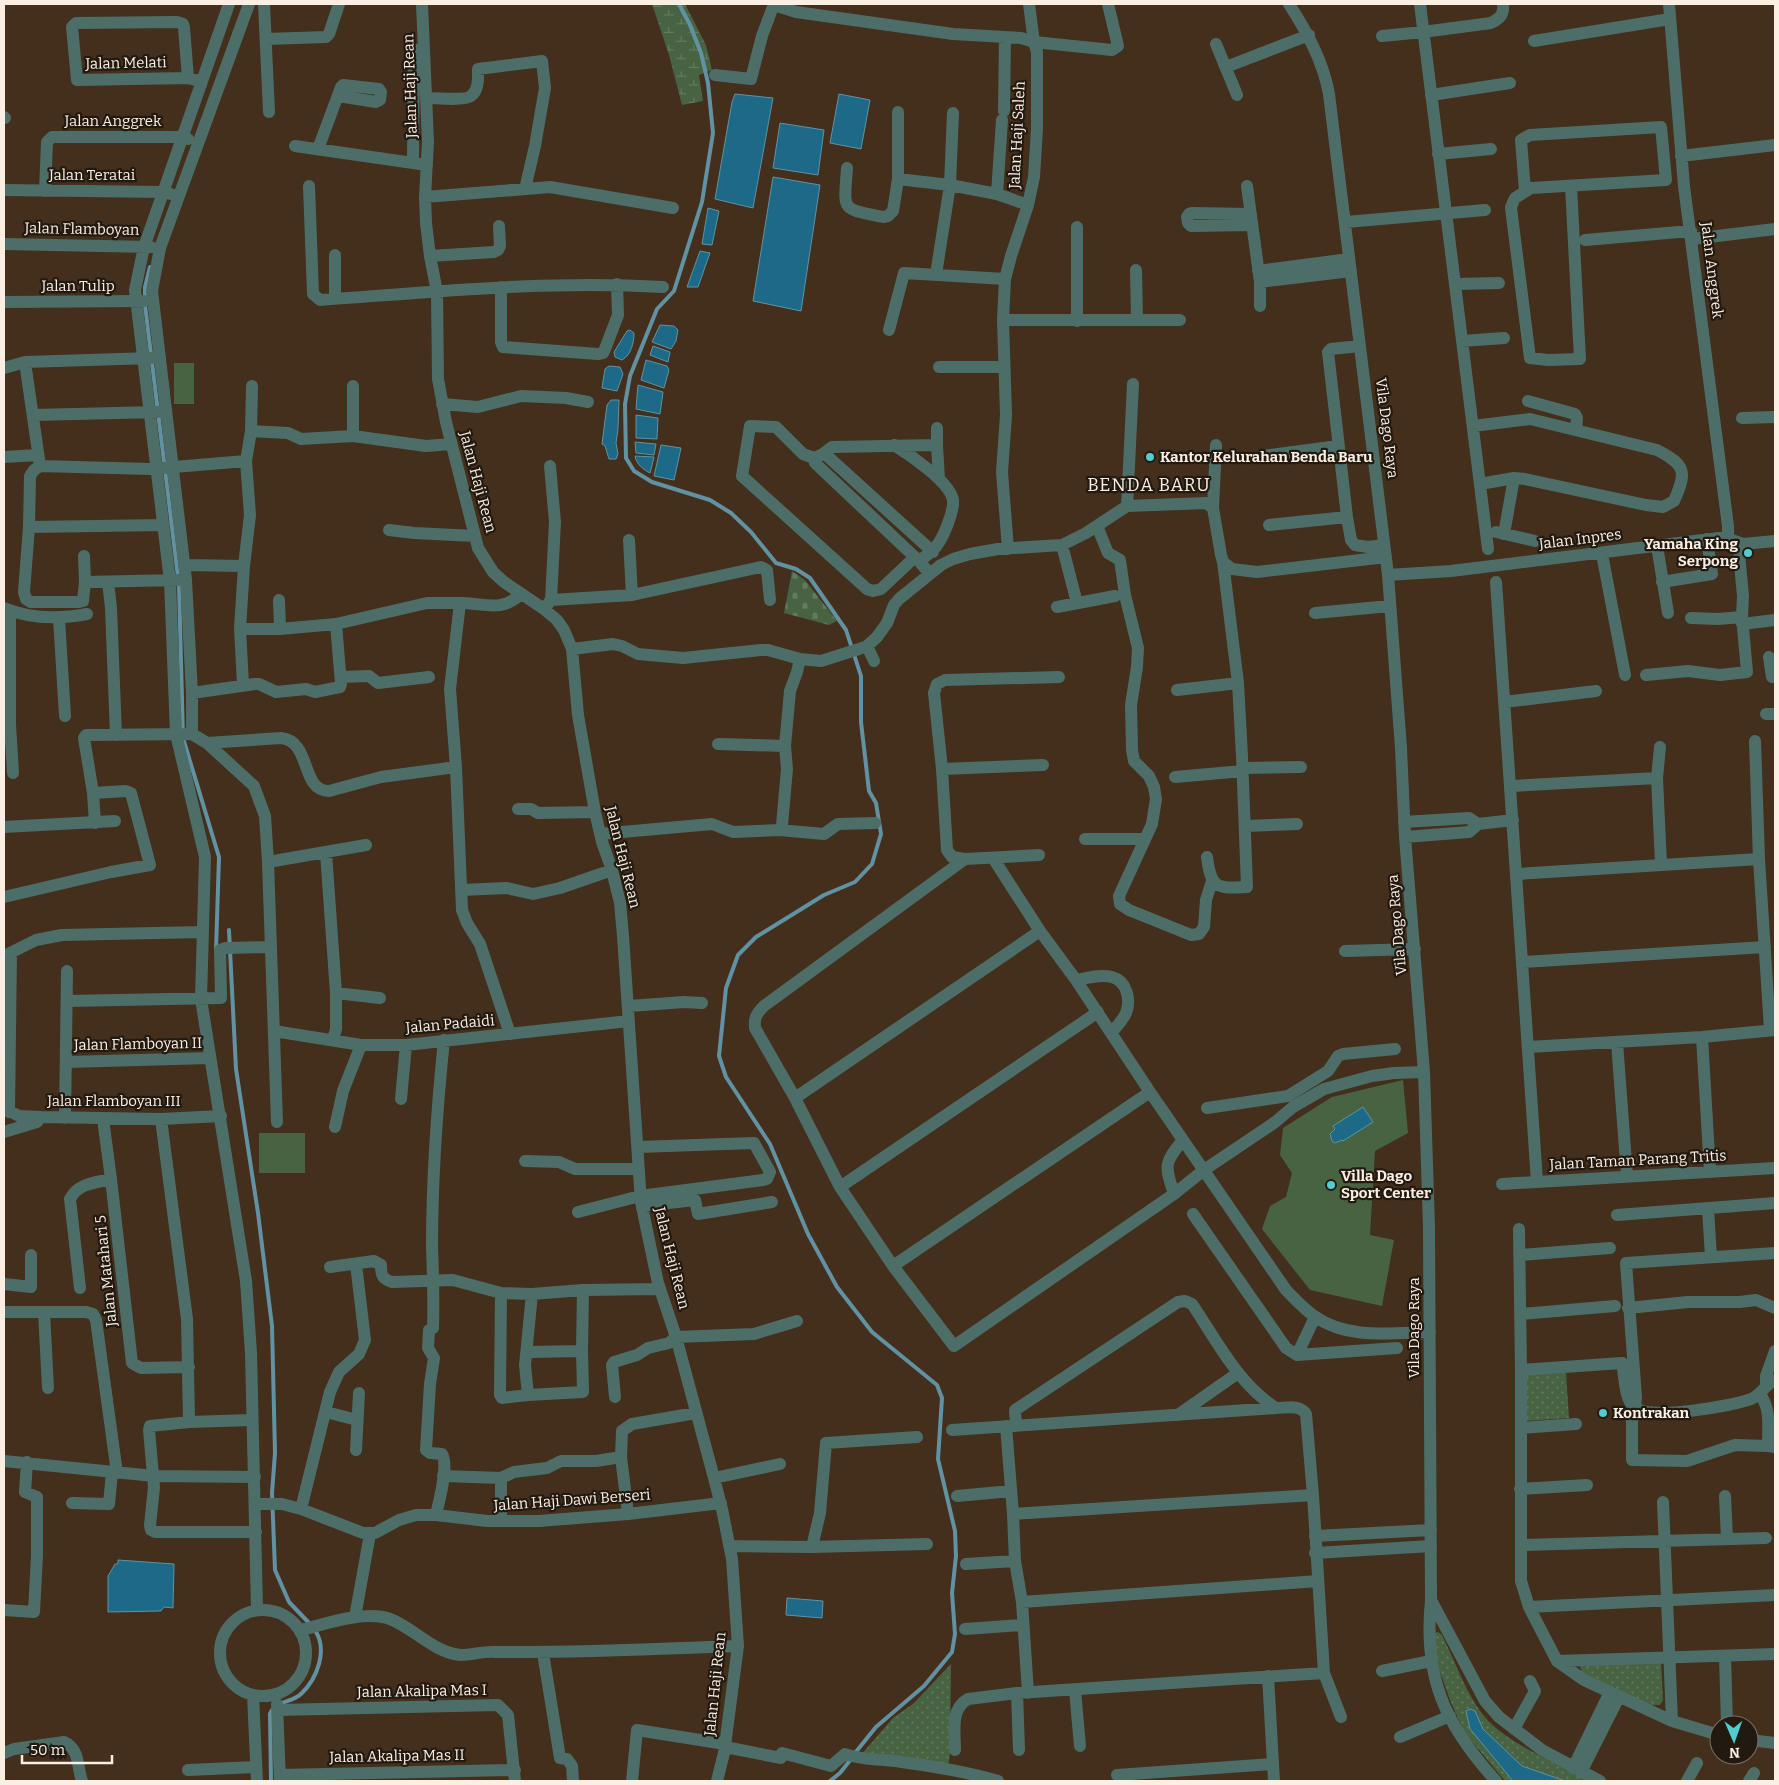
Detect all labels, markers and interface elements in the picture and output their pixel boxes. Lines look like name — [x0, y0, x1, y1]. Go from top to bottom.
street label: Jalan Haji Rean — [399, 33, 421, 140]
street label: Jalan Melati — [84, 53, 167, 73]
street label: Jalan Haji Saleh — [1005, 80, 1029, 190]
street label: Jalan Anggrek — [63, 112, 162, 130]
street label: Jalan Teratai — [48, 166, 136, 184]
street label: Jalan Flamboyan — [23, 219, 140, 239]
street label: Jalan Anggrek — [1697, 220, 1727, 320]
street label: Jalan Tulip — [40, 277, 115, 295]
street label: Vila Dago Raya — [1372, 377, 1402, 479]
street label: Jalan Haji Rean — [456, 428, 500, 535]
place label: Kantor Kelurahan Benda Baru — [1160, 448, 1373, 466]
marker: Kantor Kelurahan Benda Baru — [1144, 451, 1156, 463]
district label: BENDA BARU — [1087, 474, 1211, 496]
street label: Jalan Inpres — [1537, 525, 1622, 553]
place label: Yamaha King Serpong — [1644, 535, 1738, 570]
marker: Yamaha King Serpong — [1742, 547, 1754, 559]
street label: Jalan Haji Rean — [601, 803, 645, 910]
street label: Vila Dago Raya — [1384, 874, 1410, 976]
street label: Jalan Padaidi — [404, 1011, 496, 1037]
street label: Jalan Flamboyan II — [73, 1034, 202, 1054]
street label: Jalan Flamboyan III — [46, 1092, 181, 1110]
street label: Jalan Taman Parang Tritis — [1548, 1146, 1727, 1174]
place label: Villa Dago Sport Center — [1341, 1167, 1431, 1202]
marker: Villa Dago Sport Center — [1325, 1179, 1337, 1191]
street label: Jalan Haji Rean — [650, 1204, 694, 1311]
street label: Jalan Matahari 5 — [91, 1214, 121, 1329]
street label: Vila Dago Raya — [1405, 1277, 1423, 1379]
place label: Kontrakan — [1613, 1404, 1690, 1422]
marker: Kontrakan — [1597, 1407, 1609, 1419]
street label: Jalan Haji Dawi Berseri — [492, 1486, 652, 1515]
street label: Jalan Haji Rean — [700, 1631, 729, 1738]
street label: Jalan Akalipa Mas I — [356, 1681, 487, 1701]
north arrow — [1709, 1715, 1759, 1765]
scale bar — [22, 1732, 112, 1764]
text: 50 m — [30, 1741, 66, 1759]
text: N — [1729, 1744, 1740, 1761]
street label: Jalan Akalipa Mas II — [328, 1746, 465, 1766]

